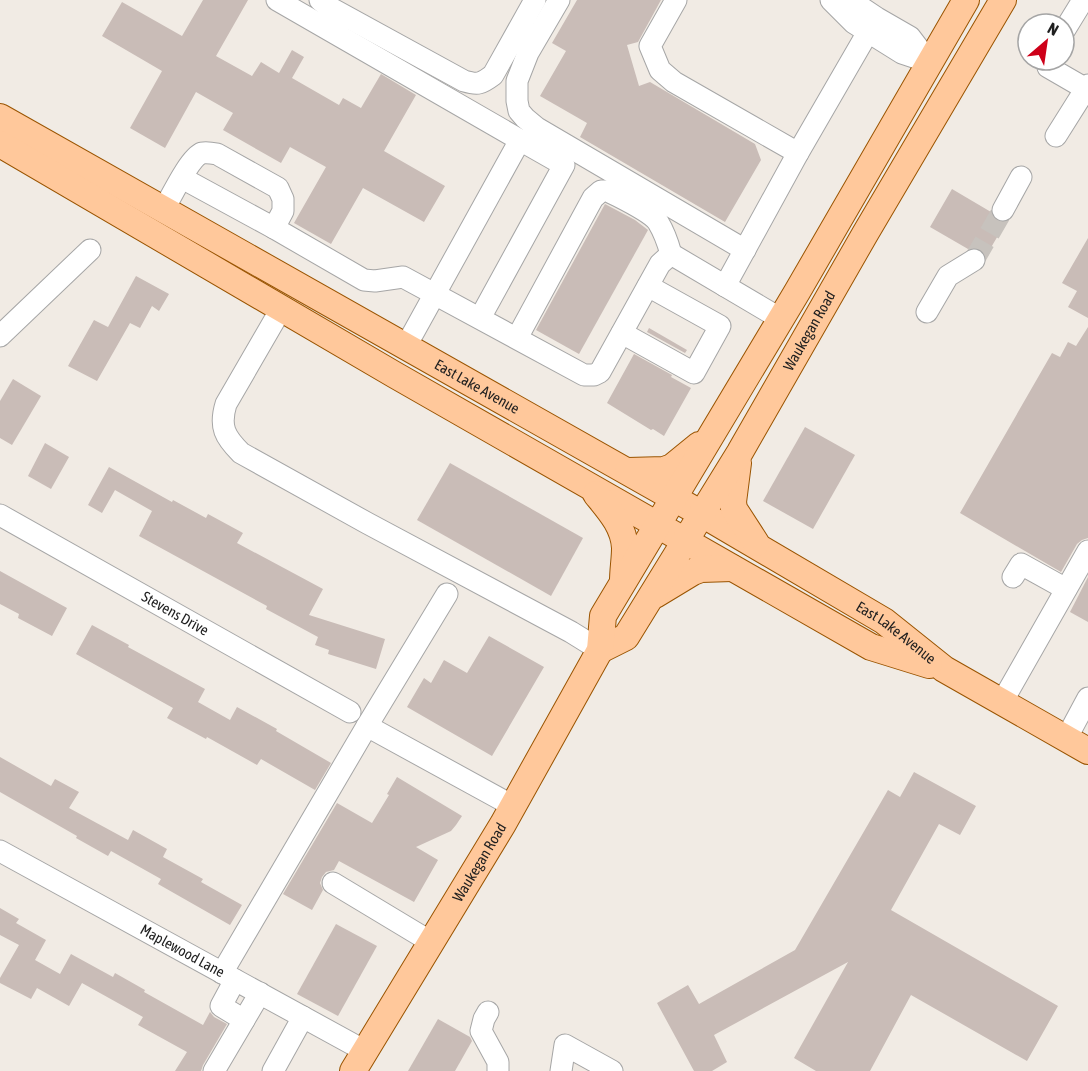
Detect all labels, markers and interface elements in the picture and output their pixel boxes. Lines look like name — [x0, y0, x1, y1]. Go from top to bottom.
north arrow — [1016, 12, 1076, 72]
text: N — [1045, 19, 1062, 39]
street label: Waukegan Road — [780, 288, 839, 373]
street label: East Lake Avenue — [432, 356, 523, 417]
street label: Stevens Drive — [139, 588, 212, 639]
street label: East Lake Avenue — [853, 598, 940, 667]
street label: Waukegan Road — [449, 820, 510, 905]
street label: Maplewood Lane — [137, 921, 228, 981]

